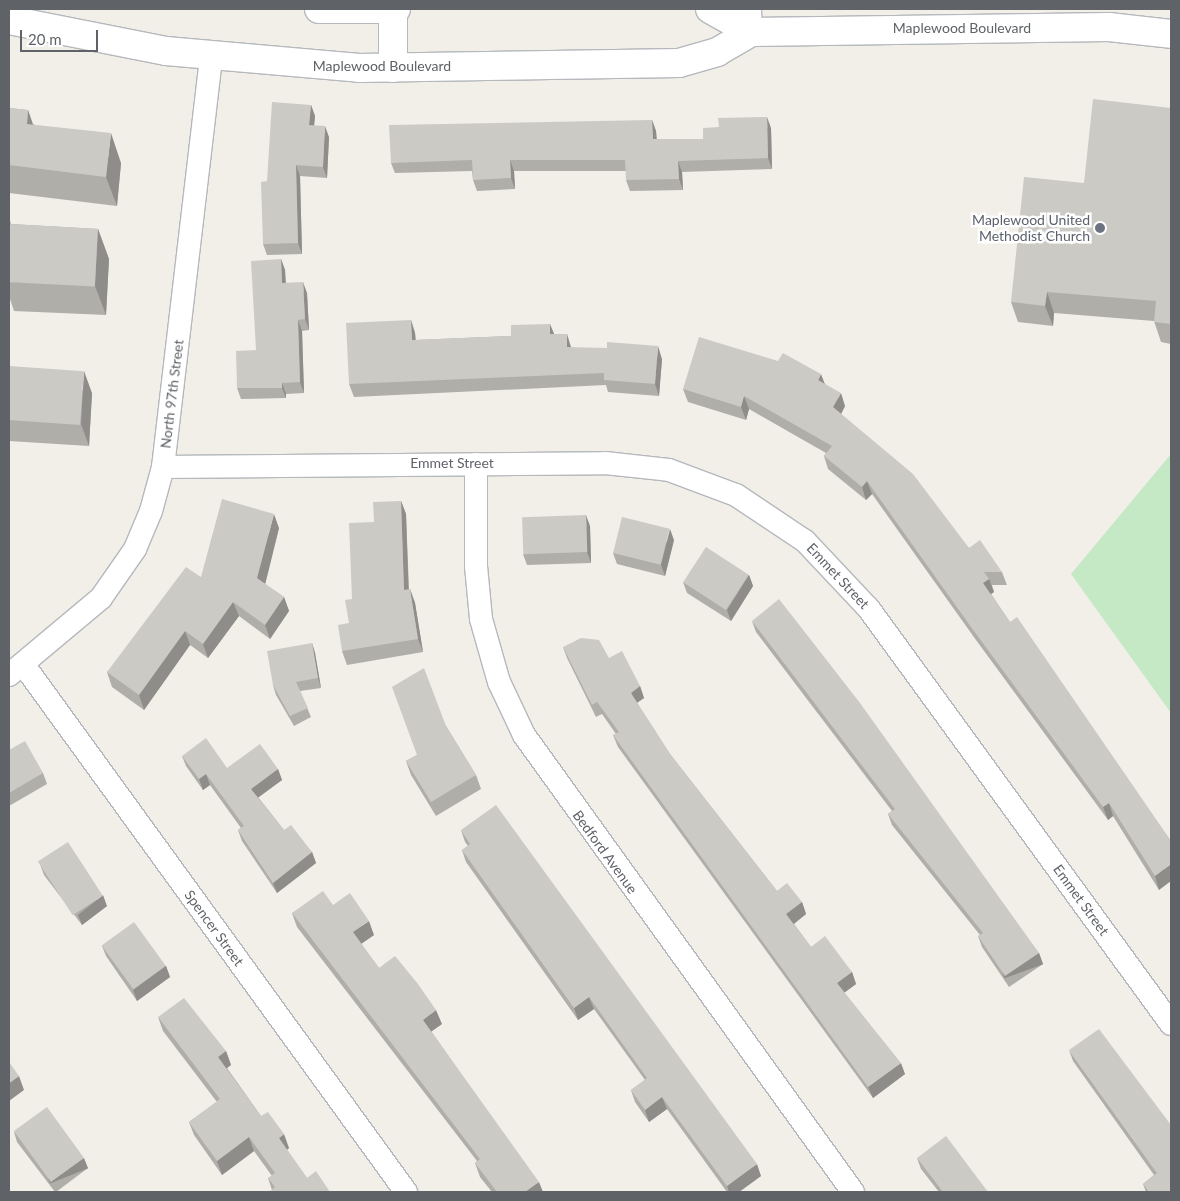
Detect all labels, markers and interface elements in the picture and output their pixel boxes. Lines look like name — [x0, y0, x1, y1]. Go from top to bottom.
scale bar — [22, 20, 100, 52]
street label: Maplewood Boulevard — [893, 20, 1031, 36]
text: 20 m — [28, 30, 62, 48]
street label: Maplewood Boulevard — [313, 58, 451, 74]
place label: Maplewood United Methodist Church — [972, 212, 1090, 244]
marker: Maplewood United Methodist Church — [1094, 222, 1106, 234]
street label: North 97th Street — [157, 339, 187, 449]
street label: Emmet Street — [410, 455, 494, 471]
street label: Emmet Street — [803, 540, 873, 612]
street label: Bedford Avenue — [569, 807, 641, 897]
street label: Emmet Street — [1050, 861, 1112, 939]
street label: Spencer Street — [181, 887, 247, 969]

